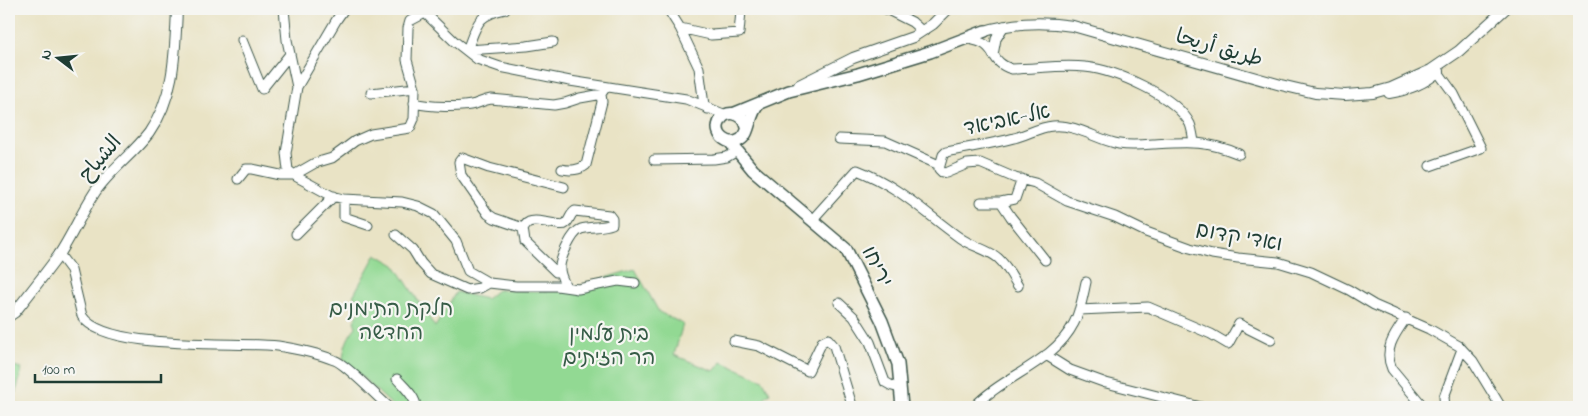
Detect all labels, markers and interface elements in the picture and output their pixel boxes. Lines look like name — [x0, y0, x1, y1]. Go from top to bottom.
street label: طريق أريحا — [1172, 22, 1266, 76]
north arrow — [32, 32, 82, 82]
text: N — [36, 47, 58, 62]
street label: אל-אביאד — [961, 97, 1053, 145]
street label: الشياح — [72, 129, 130, 189]
street label: ואדי קדום — [1193, 216, 1285, 260]
street label: יריחו — [853, 241, 899, 293]
park label: חלקת התימנים החדשה — [329, 295, 453, 349]
park label: בית עלמין הר הזיתים — [563, 320, 655, 374]
scale bar — [35, 351, 161, 383]
text: 100 m — [42, 359, 75, 381]

